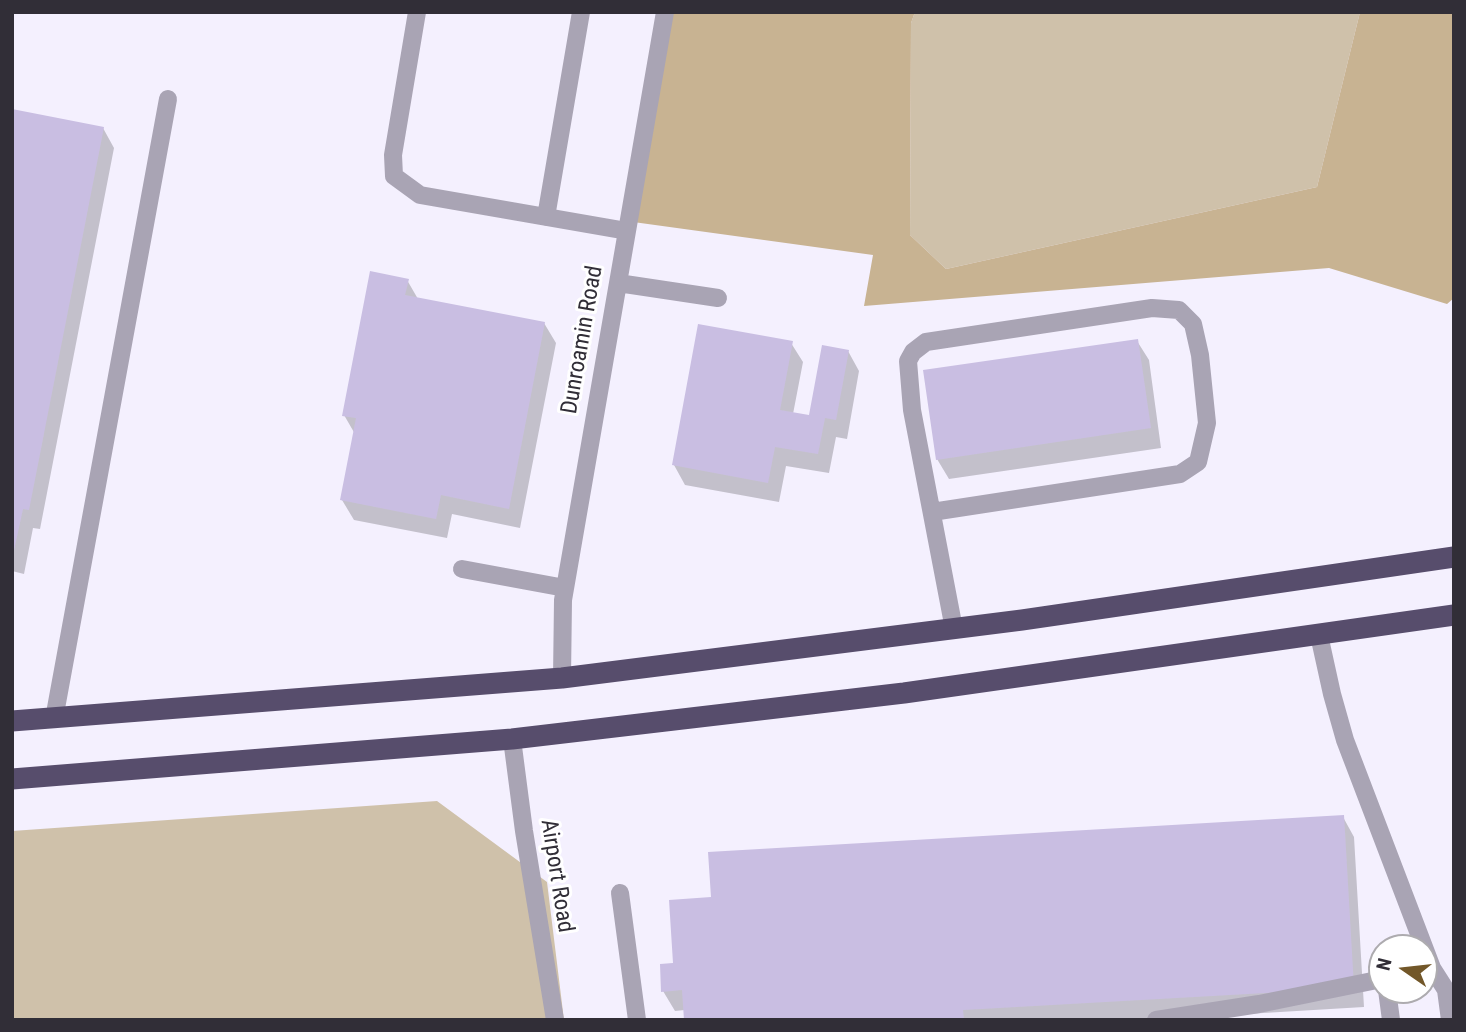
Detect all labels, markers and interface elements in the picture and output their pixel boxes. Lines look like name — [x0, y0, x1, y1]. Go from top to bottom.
street label: Dunroamin Road — [556, 264, 610, 416]
street label: Airport Road — [533, 817, 579, 935]
north arrow — [1368, 934, 1438, 1004]
text: N — [1372, 956, 1397, 973]

